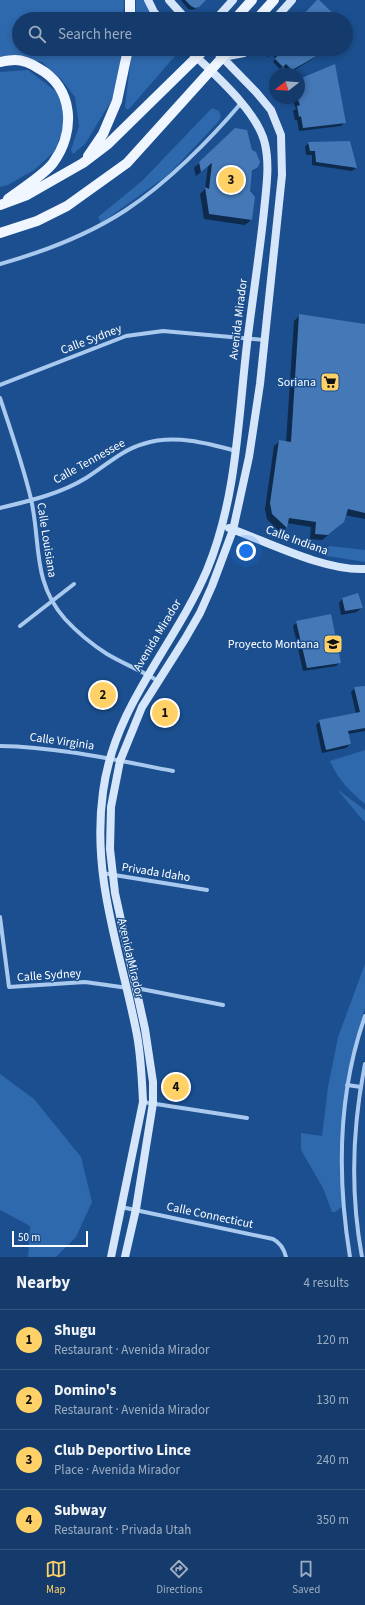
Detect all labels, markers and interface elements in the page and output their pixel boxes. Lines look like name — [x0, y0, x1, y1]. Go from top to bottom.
search box — [12, 12, 353, 56]
icon: search — [26, 23, 48, 45]
text: Search here — [58, 24, 132, 45]
north arrow — [269, 68, 305, 104]
pin: 3 — [218, 165, 244, 195]
street label: Avenida Mirador — [225, 277, 252, 361]
street label: Calle Sydney — [58, 320, 125, 359]
supermarket icon: Soriana — [319, 371, 341, 393]
place label: Soriana — [277, 374, 316, 391]
street label: Calle Tennessee — [50, 435, 128, 488]
street label: Calle Louisiana — [32, 501, 61, 579]
street label: Calle Indiana — [263, 521, 330, 560]
your location — [236, 541, 256, 561]
street label: Avenida Mirador — [129, 595, 186, 675]
school or university icon: Proyecto Montana — [322, 633, 344, 655]
place label: Proyecto Montana — [228, 636, 319, 653]
pin: 2 — [90, 680, 116, 710]
pin: 1 — [152, 698, 178, 728]
street label: Calle Virginia — [29, 729, 95, 754]
street label: Privada Idaho — [120, 859, 191, 886]
street label: Avenida Mirador — [113, 916, 148, 1001]
street label: Calle Sydney — [16, 965, 82, 986]
pin: 4 — [163, 1072, 189, 1102]
street label: Calle Connecticut — [165, 1198, 255, 1233]
scale bar — [12, 1229, 88, 1248]
text: 50 m — [18, 1230, 40, 1245]
text: Nearby — [16, 1271, 70, 1295]
text: 4 results — [304, 1274, 349, 1292]
text: Shugu — [54, 1320, 96, 1341]
text: 1 — [26, 1331, 32, 1349]
text: 120 m — [316, 1331, 349, 1349]
text: Restaurant · Avenida Mirador — [54, 1341, 210, 1359]
text: Domino's — [54, 1380, 116, 1401]
text: 2 — [26, 1391, 32, 1409]
text: 130 m — [316, 1391, 349, 1409]
text: Restaurant · Avenida Mirador — [54, 1401, 210, 1419]
text: Club Deportivo Lince — [54, 1440, 191, 1461]
text: 3 — [26, 1451, 32, 1469]
text: 240 m — [316, 1451, 349, 1469]
text: Place · Avenida Mirador — [54, 1461, 180, 1479]
text: Subway — [54, 1500, 107, 1521]
text: 4 — [26, 1511, 32, 1529]
text: 350 m — [316, 1511, 349, 1529]
text: Restaurant · Privada Utah — [54, 1521, 191, 1539]
tab: Map — [45, 1558, 67, 1597]
tab: Directions — [156, 1558, 203, 1597]
tab: Saved — [292, 1558, 320, 1597]

